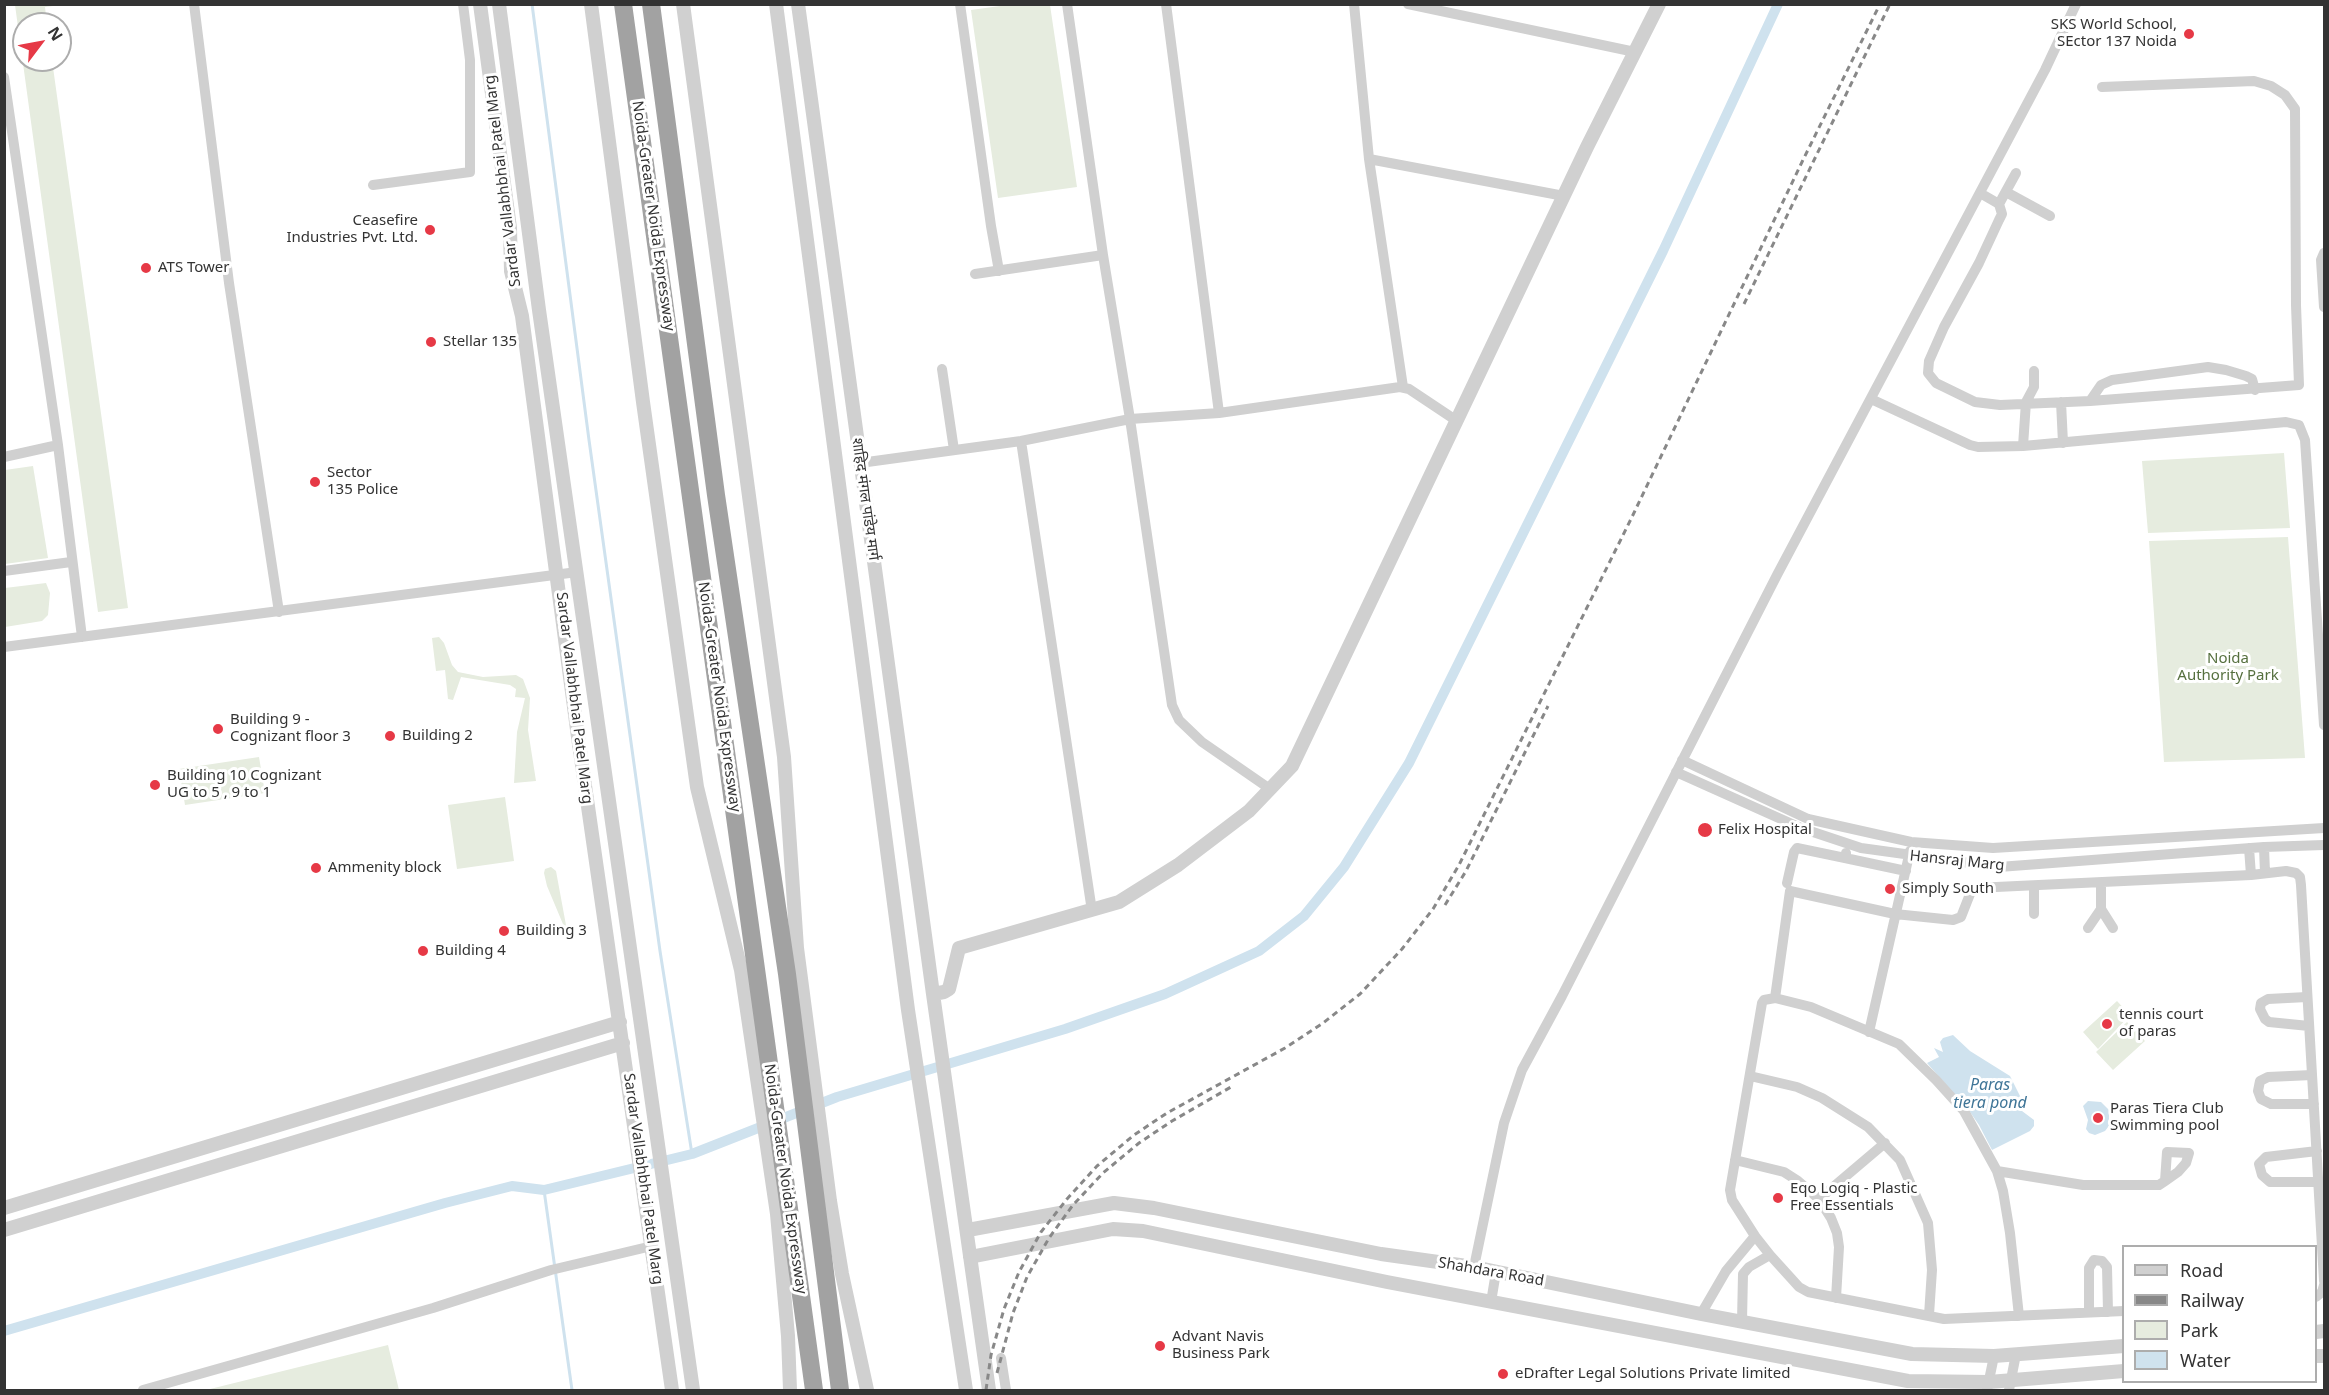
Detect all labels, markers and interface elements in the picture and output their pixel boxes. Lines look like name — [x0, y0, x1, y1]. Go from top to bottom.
north arrow — [12, 12, 72, 72]
place label: SKS World School, SEctor 137 Noida — [2051, 16, 2177, 51]
text: N — [43, 22, 68, 45]
marker: SKS World School, SEctor 137 Noida — [2182, 27, 2196, 41]
street label: Sardar Vallabhbhai Patel Marg — [481, 74, 525, 288]
street label: Noida-Greater Noida Expressway — [628, 100, 678, 332]
place label: Ceasefire Industries Pvt. Ltd. — [286, 212, 418, 247]
marker: Ceasefire Industries Pvt. Ltd. — [423, 223, 437, 237]
place label: ATS Tower — [158, 259, 230, 277]
marker: ATS Tower — [139, 261, 153, 275]
place label: Stellar 135 — [443, 333, 517, 351]
marker: Stellar 135 — [424, 335, 438, 349]
street label: शाहिद मंगल पांडेय मार्ग — [847, 437, 883, 561]
place label: Sector 135 Police — [327, 464, 398, 499]
marker: Sector 135 Police — [308, 475, 322, 489]
street label: Noida-Greater Noida Expressway — [694, 581, 744, 813]
street label: Sardar Vallabhbhai Patel Marg — [552, 591, 596, 805]
park label: Noida Authority Park — [2177, 650, 2279, 685]
place label: Building 9 - Cognizant floor 3 — [230, 711, 351, 746]
marker: Building 9 - Cognizant floor 3 — [211, 722, 225, 736]
place label: Building 2 — [402, 727, 473, 745]
marker: Building 2 — [383, 729, 397, 743]
place label: Building 10 Cognizant UG to 5 , 9 to 1 — [167, 767, 321, 802]
marker: Building 10 Cognizant UG to 5 , 9 to 1 — [148, 778, 162, 792]
marker: Felix Hospital — [1696, 821, 1714, 839]
place label: Felix Hospital — [1718, 821, 1812, 839]
street label: Hansraj Marg — [1909, 847, 2005, 875]
place label: Ammenity block — [328, 859, 442, 877]
marker: Ammenity block — [309, 861, 323, 875]
place label: Simply South — [1902, 880, 1994, 898]
marker: Simply South — [1883, 882, 1897, 896]
place label: Building 3 — [516, 922, 587, 940]
marker: Building 3 — [497, 924, 511, 938]
place label: Building 4 — [435, 942, 506, 960]
marker: Building 4 — [416, 944, 430, 958]
place label: tennis court of paras — [2119, 1006, 2204, 1041]
marker: tennis court of paras — [2100, 1017, 2114, 1031]
street label: Noida-Greater Noida Expressway — [760, 1063, 810, 1295]
street label: Sardar Vallabhbhai Patel Marg — [619, 1072, 667, 1286]
water label: Paras tiera pond — [1953, 1075, 2027, 1113]
place label: Paras Tiera Club Swimming pool — [2110, 1100, 2224, 1135]
marker: Paras Tiera Club Swimming pool — [2091, 1111, 2105, 1125]
place label: Eqo Logiq - Plastic Free Essentials — [1790, 1180, 1917, 1215]
marker: Eqo Logiq - Plastic Free Essentials — [1771, 1191, 1785, 1205]
legend — [2122, 1245, 2317, 1383]
street label: Shahdara Road — [1437, 1254, 1545, 1290]
text: Road — [2180, 1258, 2223, 1282]
text: Railway — [2180, 1288, 2244, 1312]
text: Park — [2180, 1318, 2218, 1342]
place label: Advant Navis Business Park — [1172, 1328, 1270, 1363]
marker: Advant Navis Business Park — [1153, 1339, 1167, 1353]
text: Water — [2180, 1348, 2231, 1372]
place label: eDrafter Legal Solutions Private limited — [1515, 1365, 1790, 1383]
marker: eDrafter Legal Solutions Private limited — [1496, 1367, 1510, 1381]

